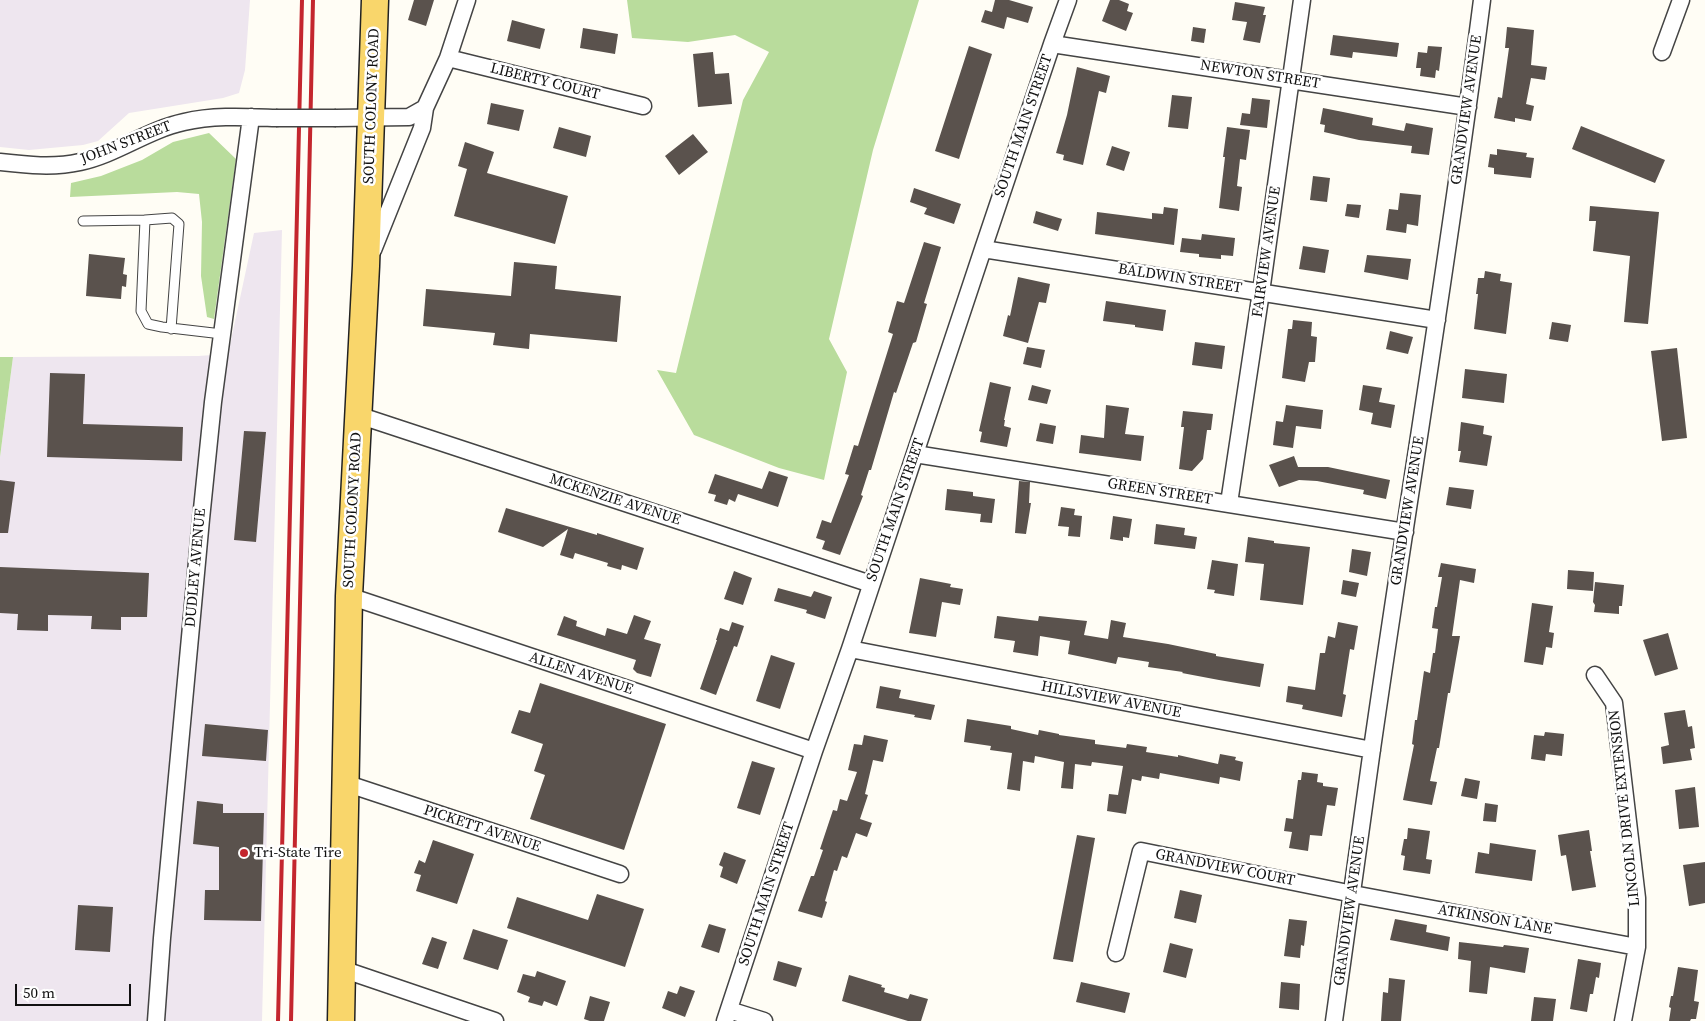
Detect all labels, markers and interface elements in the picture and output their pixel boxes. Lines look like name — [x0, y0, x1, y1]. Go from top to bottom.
street label: SOUTH COLONY ROAD — [360, 28, 384, 184]
street label: GRANDVIEW AVENUE — [1448, 34, 1486, 186]
street label: SOUTH MAIN STREET — [991, 52, 1057, 200]
street label: NEWTON STREET — [1199, 57, 1321, 93]
street label: LIBERTY COURT — [488, 60, 602, 104]
street label: JOHN STREET — [78, 117, 174, 169]
street label: FAIRVIEW AVENUE — [1249, 185, 1285, 319]
street label: BALDWIN STREET — [1117, 260, 1243, 298]
street label: SOUTH COLONY ROAD — [340, 432, 366, 588]
street label: GRANDVIEW AVENUE — [1387, 435, 1429, 587]
street label: SOUTH MAIN STREET — [863, 436, 929, 584]
street label: MCKENZIE AVENUE — [547, 470, 683, 530]
street label: GREEN STREET — [1106, 475, 1214, 509]
street label: DUDLEY AVENUE — [182, 508, 210, 628]
street label: ALLEN AVENUE — [527, 649, 635, 699]
street label: HILLSVIEW AVENUE — [1039, 678, 1183, 722]
street label: LINCOLN DRIVE EXTENSION — [1606, 709, 1644, 907]
street label: PICKETT AVENUE — [421, 802, 543, 856]
street label: SOUTH MAIN STREET — [735, 820, 799, 968]
street label: GRANDVIEW AVENUE — [1331, 835, 1369, 987]
place label: Tri-State Tire — [254, 844, 342, 862]
street label: GRANDVIEW COURT — [1154, 846, 1296, 890]
marker: Tri-State Tire — [238, 847, 250, 859]
street label: ATKINSON LANE — [1436, 901, 1554, 939]
scale bar — [18, 974, 134, 1006]
text: 50 m — [23, 982, 55, 1003]

